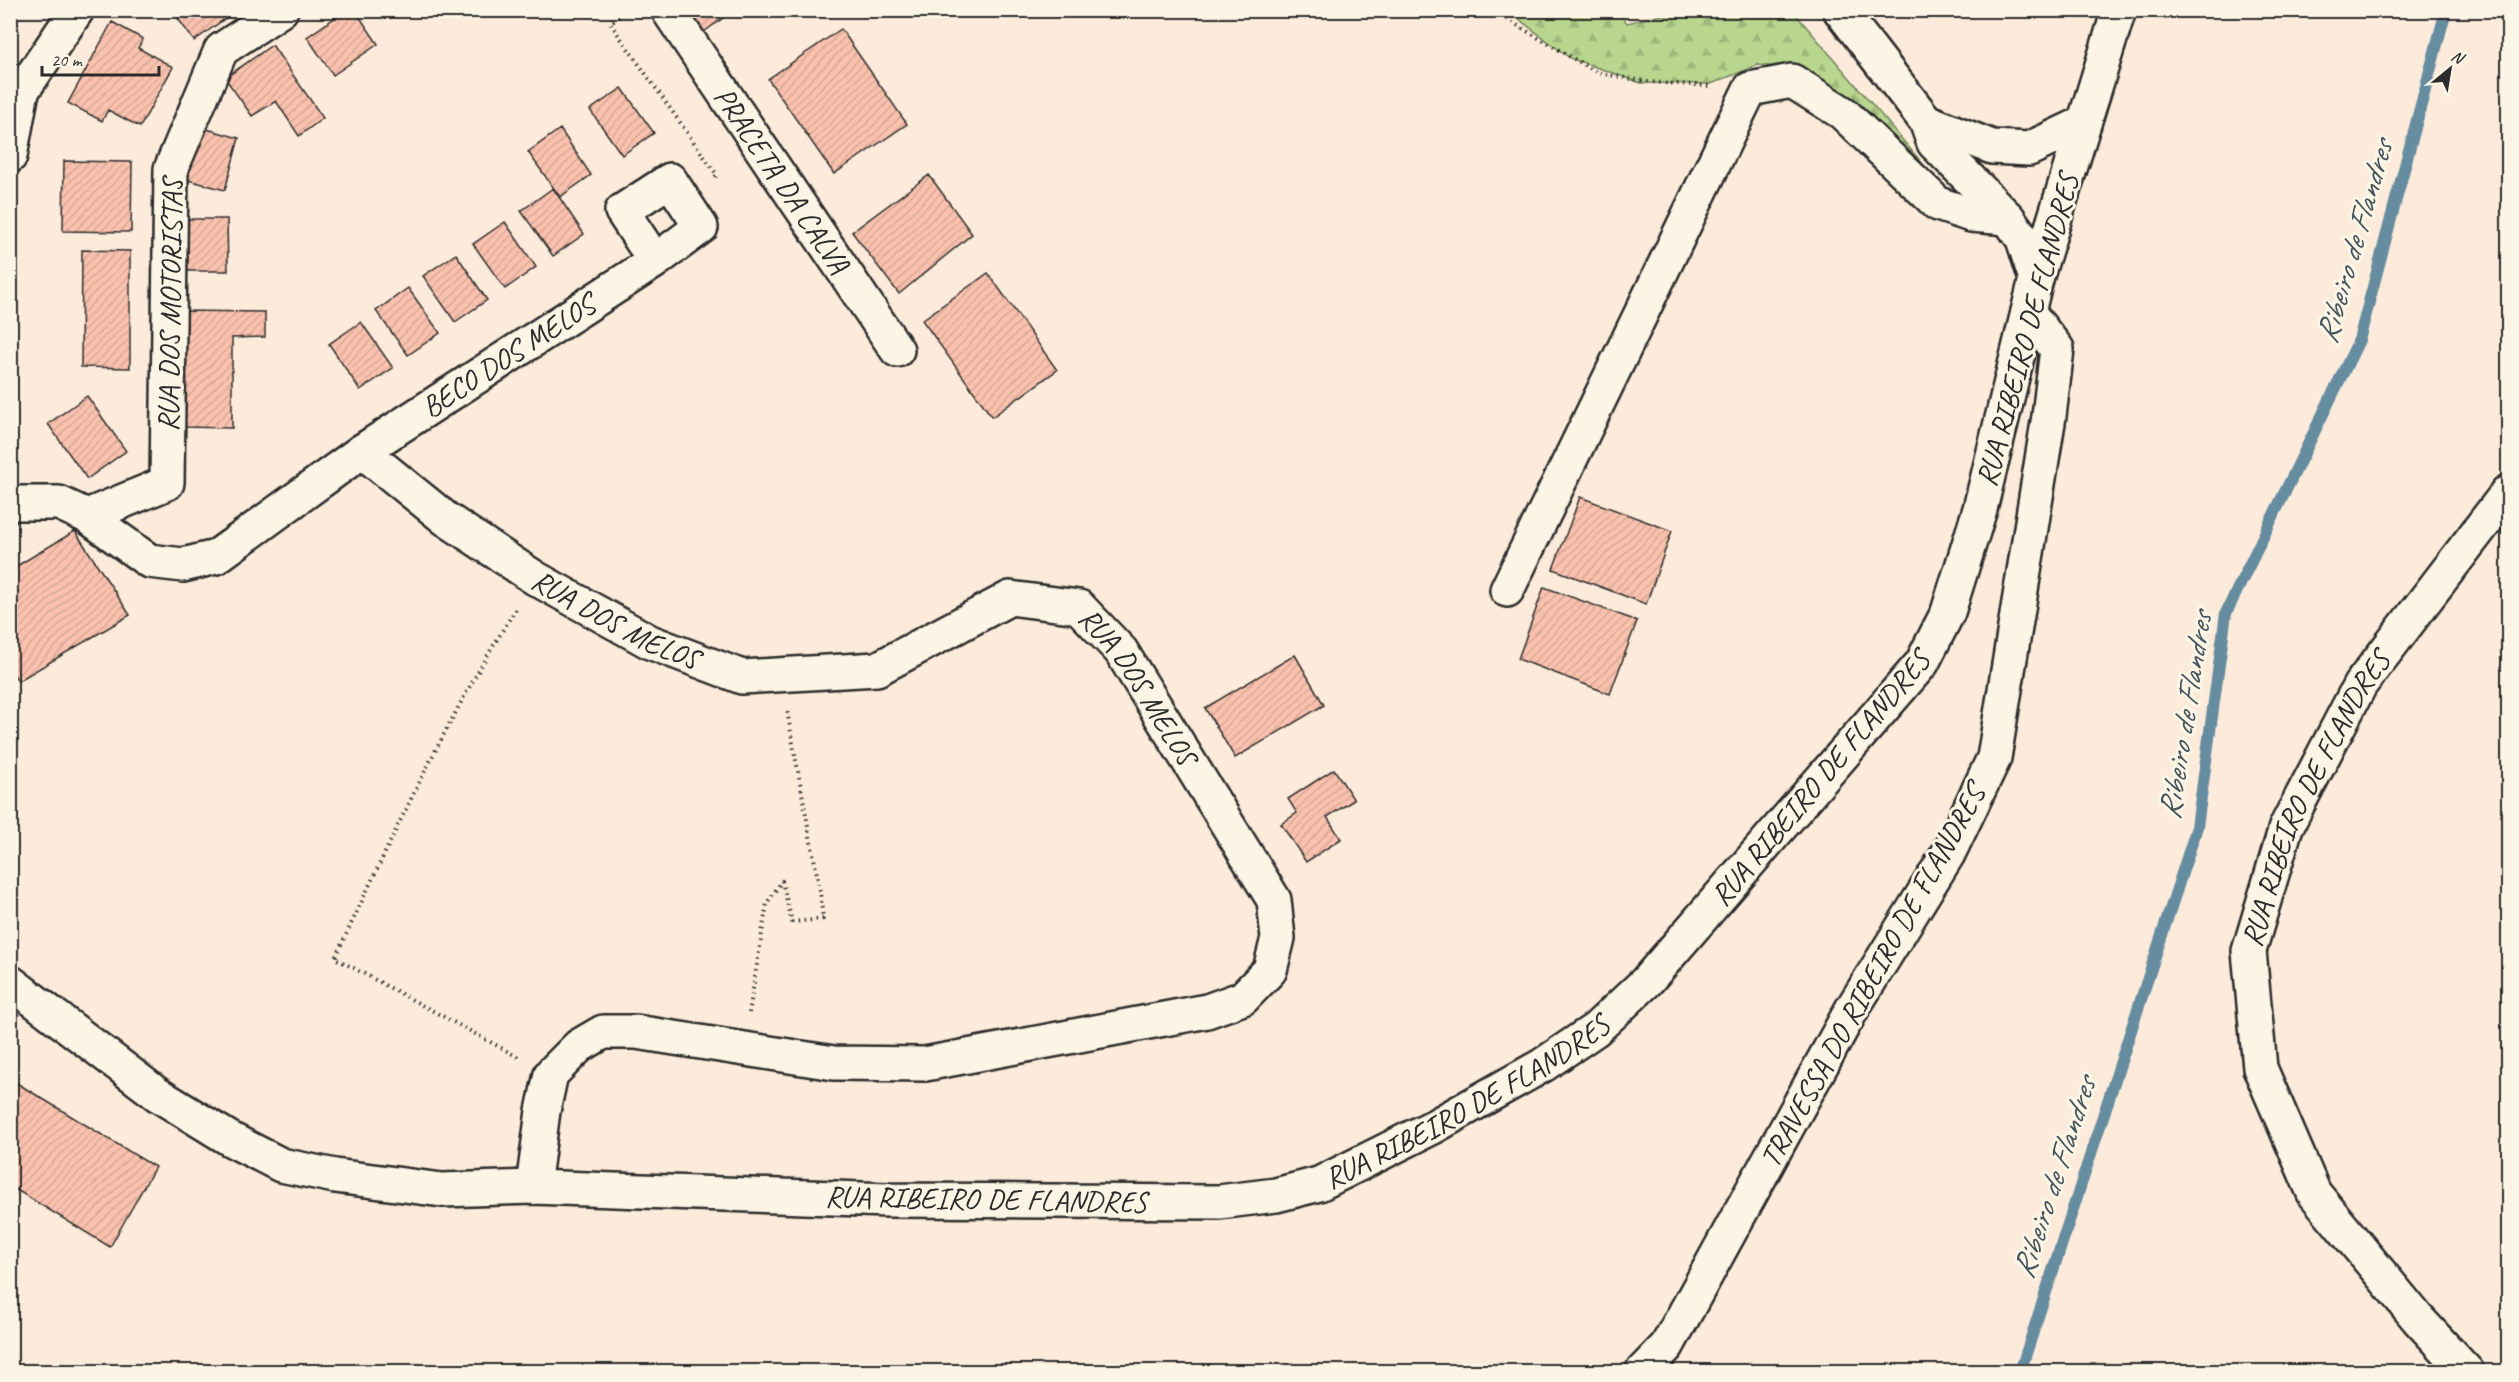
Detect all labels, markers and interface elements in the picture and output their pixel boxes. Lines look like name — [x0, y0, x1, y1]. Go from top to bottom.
scale bar — [42, 39, 159, 77]
north arrow — [2420, 39, 2480, 99]
text: N — [2448, 46, 2469, 70]
text: 20 m — [51, 49, 84, 71]
street label: PRACETA DA CALVA — [706, 79, 859, 281]
water label: Ribeiro de Flandres — [2306, 131, 2404, 348]
street label: RUA RIBEIRO DE FLANDRES — [1967, 166, 2088, 490]
street label: RUA DOS MOTORISTAS — [149, 174, 191, 432]
street label: BECO DOS MELOS — [414, 283, 606, 426]
street label: RUA DOS MELOS — [525, 561, 709, 680]
street label: RUA DOS MELOS — [1070, 599, 1208, 776]
water label: Ribeiro de Flandres — [2148, 605, 2222, 822]
street label: RUA RIBEIRO DE FLANDRES — [1702, 640, 1940, 913]
street label: RUA RIBEIRO DE FLANDRES — [2232, 640, 2400, 951]
street label: TRAVESSA DO RIBEIRO DE FLANDRES — [1751, 774, 1996, 1174]
street label: RUA RIBEIRO DE FLANDRES — [1318, 1004, 1620, 1197]
water label: Ribeiro de Flandres — [2002, 1068, 2107, 1283]
street label: RUA RIBEIRO DE FLANDRES — [825, 1177, 1151, 1221]

